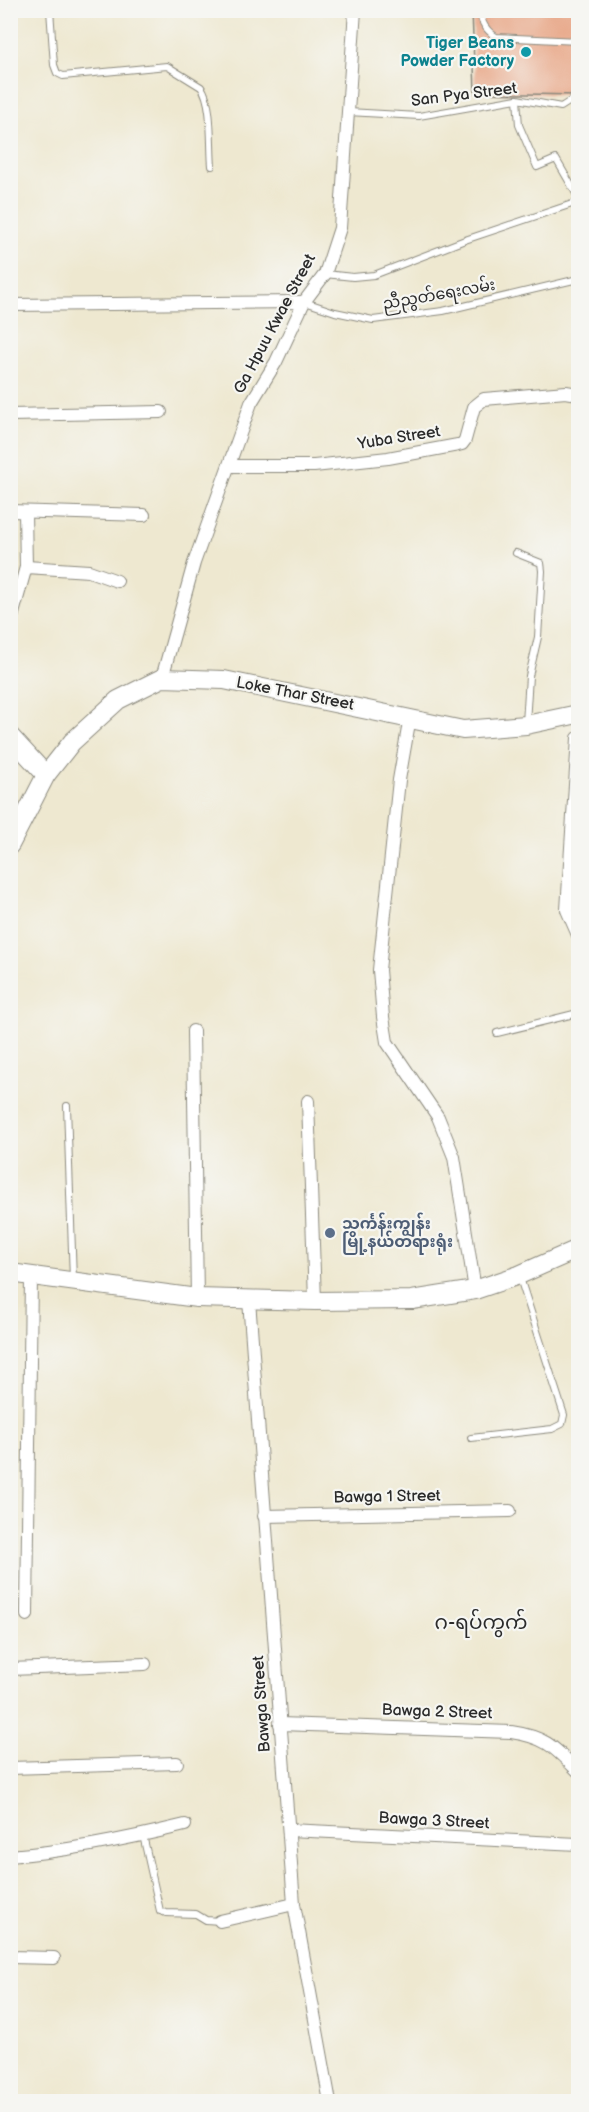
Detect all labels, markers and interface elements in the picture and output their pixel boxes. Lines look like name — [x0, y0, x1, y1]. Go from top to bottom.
place label: Tiger Beans Powder Factory — [401, 34, 515, 71]
marker: Tiger Beans Powder Factory — [519, 45, 533, 59]
street label: San Pya Street — [410, 79, 518, 111]
street label: Ga Hpuu Kwae Street — [230, 251, 320, 397]
street label: ညီညွတ်ရေးလမ်း — [381, 273, 497, 317]
street label: Yuba Street — [355, 422, 442, 454]
street label: Loke Thar Street — [235, 673, 356, 715]
place label: သင်္ကန်းကျွန်း မြို့နယ်တရားရုံး — [342, 1212, 453, 1255]
marker: သင်္ကန်းကျွန်း မြို့နယ်တရားရုံး — [323, 1226, 337, 1240]
street label: Bawga 1 Street — [333, 1487, 441, 1507]
district label: ဂ-ရပ်ကွက် — [435, 1608, 527, 1638]
street label: Bawga Street — [249, 1655, 275, 1753]
street label: Bawga 2 Street — [381, 1701, 493, 1723]
street label: Bawga 3 Street — [378, 1809, 490, 1833]

